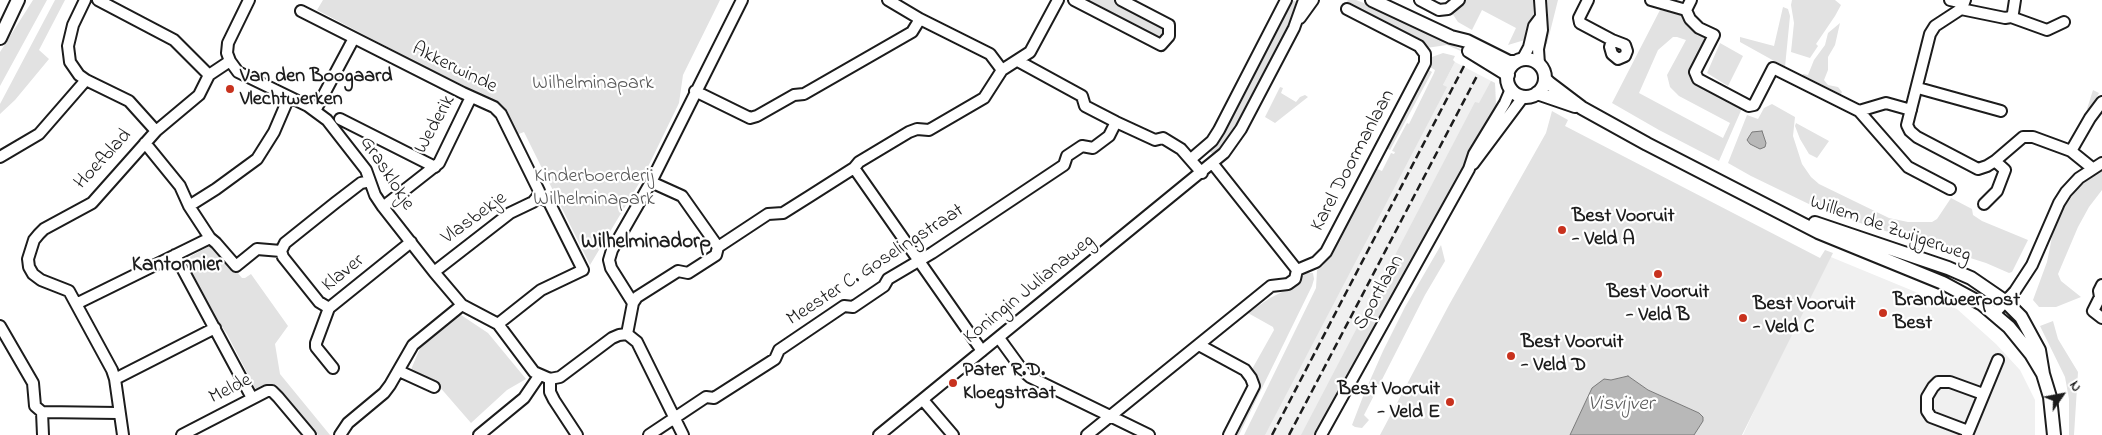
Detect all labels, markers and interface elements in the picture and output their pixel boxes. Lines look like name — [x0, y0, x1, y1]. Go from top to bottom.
street label: Akkerwinde — [407, 38, 501, 100]
place label: Van den Boogaard Vlechtwerken — [240, 66, 392, 113]
park label: Wilhelminapark — [532, 73, 654, 97]
marker: Van den Boogaard Vlechtwerken — [224, 83, 236, 95]
street label: Karel Doormanlaan — [1307, 86, 1401, 236]
street label: Wederik — [410, 92, 462, 158]
street label: Hoefblad — [70, 125, 138, 195]
street label: Grasklokje — [353, 133, 419, 215]
park label: Kinderboerderij Wilhelminapark — [533, 166, 655, 213]
street label: Vlasbekje — [438, 187, 512, 251]
street label: Willem de Zwijgerweg — [1806, 191, 1974, 269]
street label: Meester C. Goselingstraat — [783, 200, 969, 332]
place label: Best Vooruit - Veld A — [1572, 206, 1674, 253]
marker: Best Vooruit - Veld A — [1556, 224, 1568, 236]
street label: Koningin Julianaweg — [960, 230, 1100, 350]
district label: Wilhelminadorp — [581, 231, 711, 257]
street label: Klaver — [318, 250, 370, 298]
street label: Sportlaan — [1350, 251, 1410, 335]
district label: Kantonnier — [132, 254, 222, 280]
marker: Best Vooruit - Veld B — [1652, 268, 1664, 280]
place label: Best Vooruit - Veld B — [1607, 282, 1709, 329]
place label: Brandweerpost Best — [1893, 290, 2020, 337]
place label: Best Vooruit - Veld C — [1753, 294, 1855, 341]
marker: Brandweerpost Best — [1877, 307, 1889, 319]
marker: Best Vooruit - Veld C — [1737, 312, 1749, 324]
place label: Best Vooruit - Veld D — [1521, 332, 1623, 379]
marker: Best Vooruit - Veld D — [1505, 350, 1517, 362]
place label: Pater R.D. Kloegstraat — [963, 360, 1056, 407]
street label: Melde — [206, 369, 256, 411]
north arrow — [2037, 370, 2087, 420]
marker: Pater R.D. Kloegstraat — [947, 377, 959, 389]
text: N — [2064, 377, 2086, 396]
place label: Best Vooruit - Veld E — [1338, 379, 1440, 426]
water label: Visvijver — [1588, 393, 1654, 419]
marker: Best Vooruit - Veld E — [1444, 396, 1456, 408]

